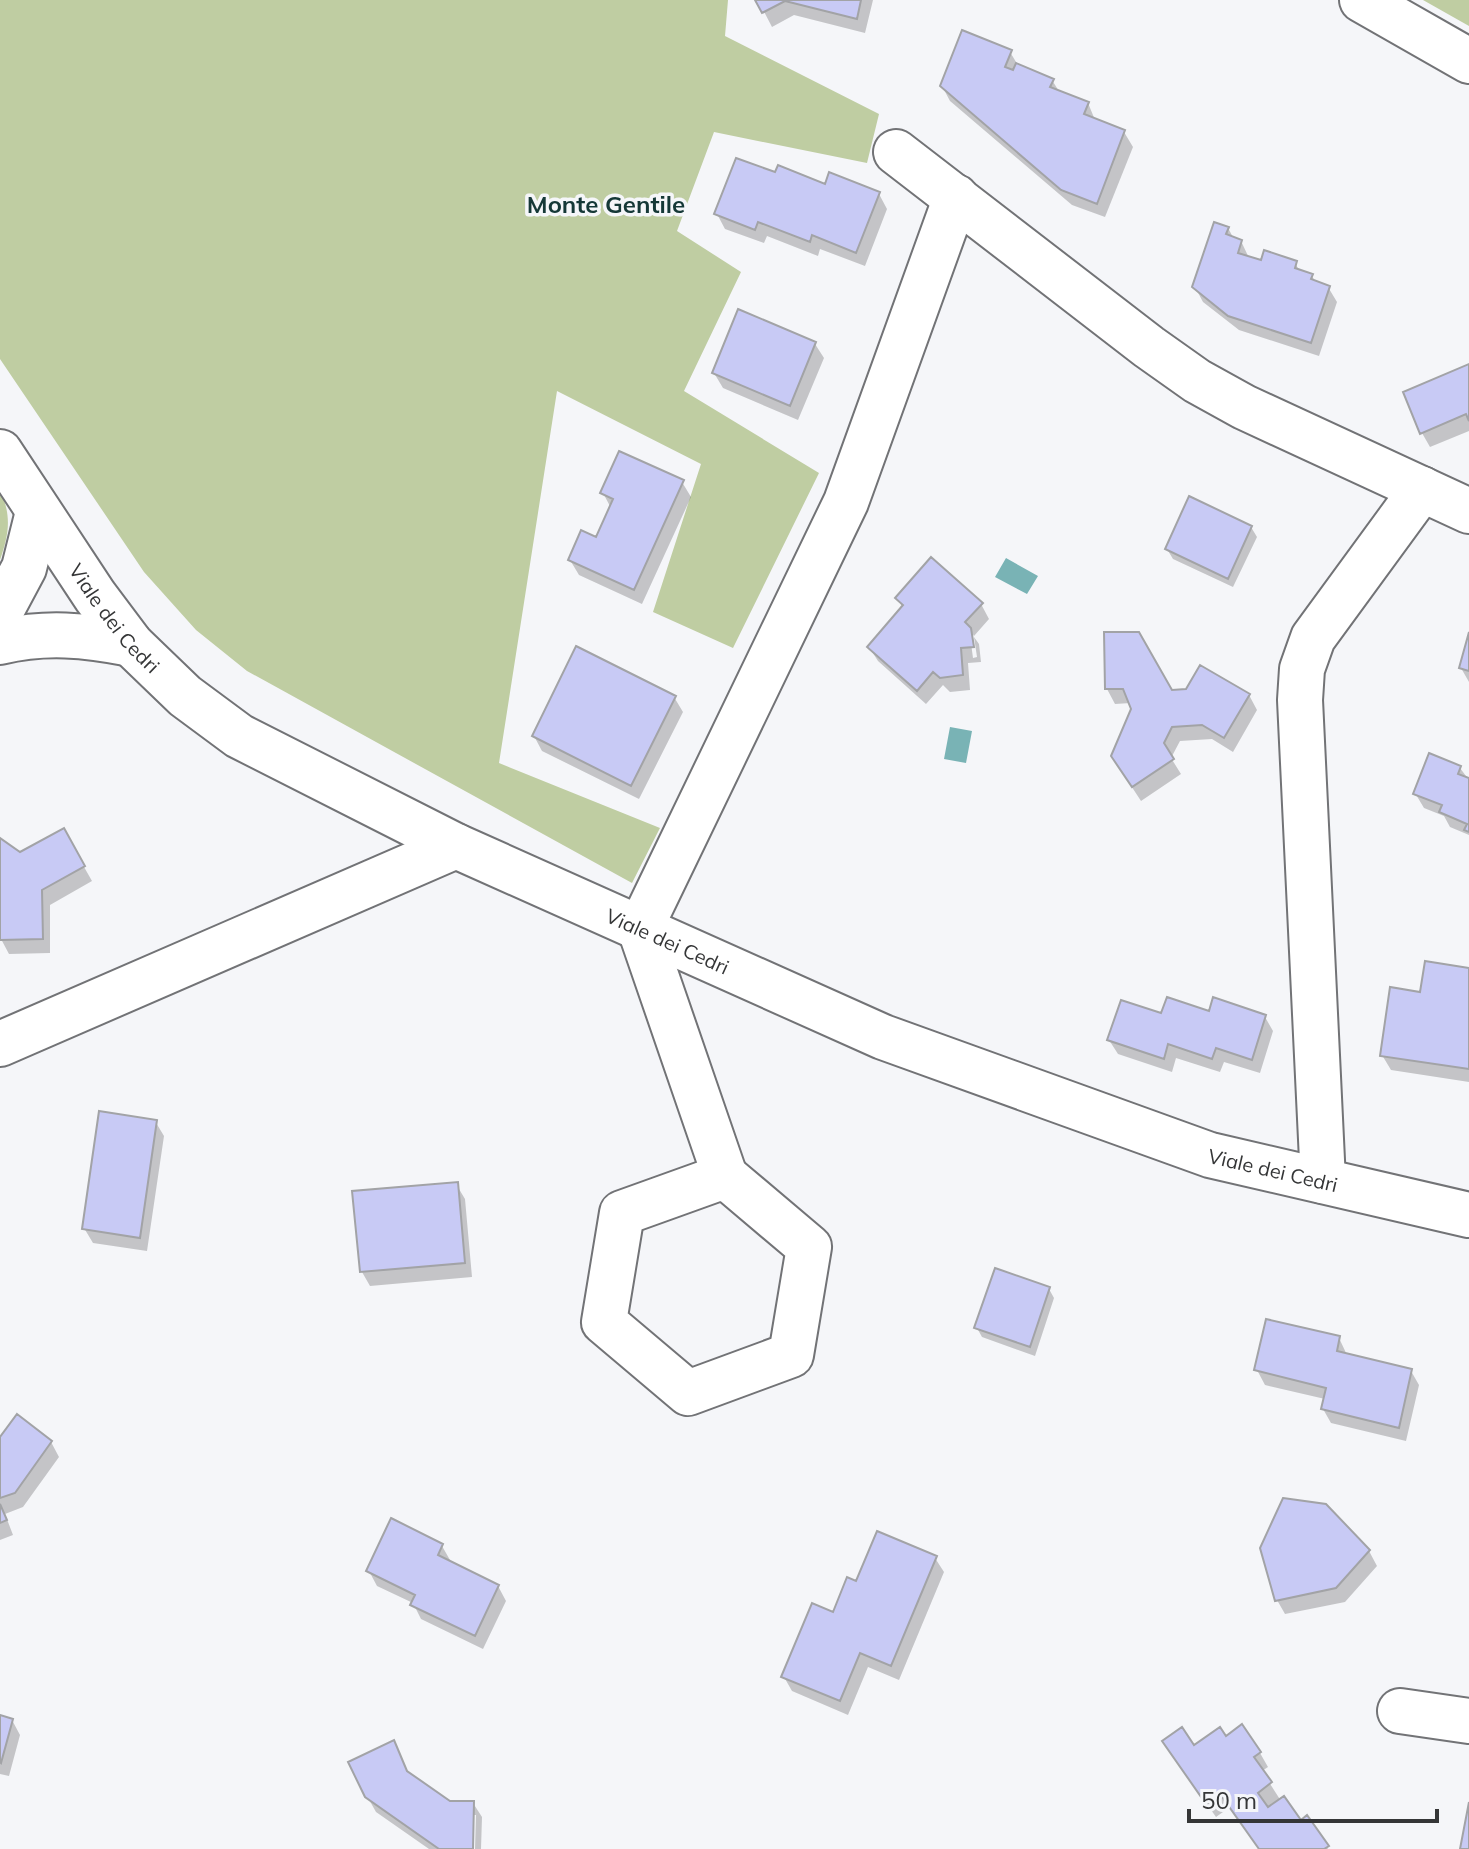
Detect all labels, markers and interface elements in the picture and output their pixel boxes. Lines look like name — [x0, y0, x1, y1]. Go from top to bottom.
district label: Monte Gentile — [527, 189, 685, 219]
street label: Viale dei Cedri — [64, 558, 165, 678]
street label: Viale dei Cedri — [602, 902, 733, 979]
street label: Viale dei Cedri — [1206, 1142, 1340, 1197]
scale bar — [1189, 1773, 1437, 1823]
text: 50 m — [1201, 1785, 1257, 1815]

